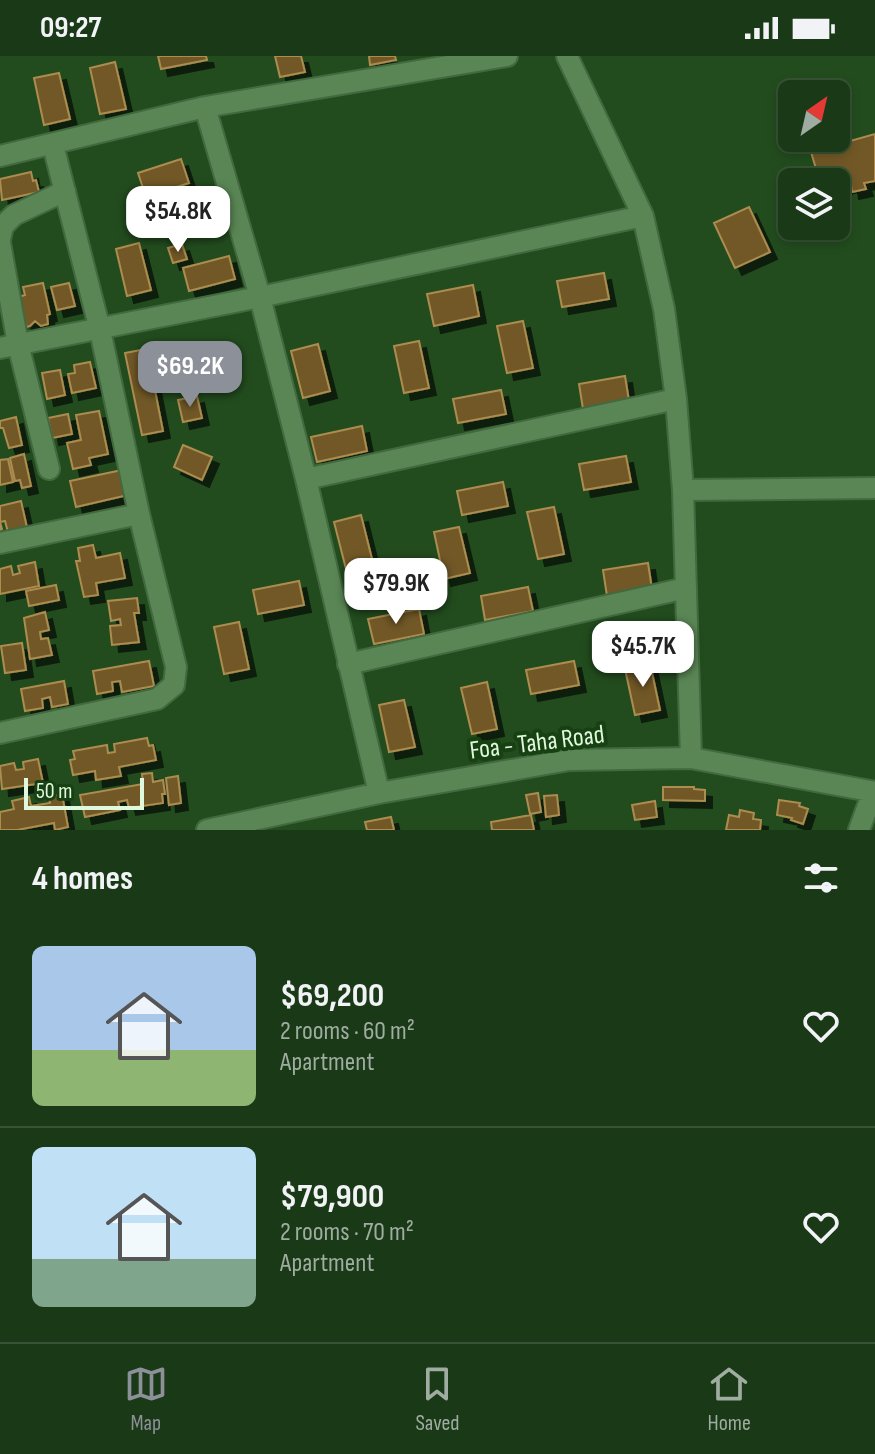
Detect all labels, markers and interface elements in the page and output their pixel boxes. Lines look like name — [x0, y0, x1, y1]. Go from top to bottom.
text: 09:27 — [40, 10, 101, 46]
north arrow — [778, 80, 850, 152]
map controls — [778, 80, 850, 240]
button: layers — [778, 168, 850, 240]
pin: $54.8K — [113, 186, 243, 254]
text: $54.8K — [144, 196, 212, 227]
pin: $69.2K — [125, 341, 255, 409]
text: $69.2K — [156, 351, 224, 382]
pin: $79.9K — [331, 558, 461, 626]
text: $79.9K — [362, 568, 430, 599]
pin: $45.7K — [578, 621, 708, 689]
text: $45.7K — [610, 631, 676, 662]
street label: Foa - Taha Road — [468, 719, 606, 767]
scale bar — [24, 774, 144, 810]
text: 50 m — [36, 778, 72, 805]
icon: filters — [799, 856, 843, 900]
text: 4 homes — [32, 858, 133, 899]
text: $69,200 — [280, 975, 384, 1016]
icon: home — [96, 978, 192, 1074]
icon: heart — [799, 1004, 843, 1048]
text: 2 rooms · 60 m² — [280, 1016, 415, 1047]
text: Apartment — [280, 1047, 374, 1078]
text: $79,900 — [280, 1176, 384, 1217]
icon: home — [96, 1179, 192, 1275]
icon: heart — [799, 1205, 843, 1249]
text: 2 rooms · 70 m² — [280, 1217, 414, 1248]
text: Apartment — [280, 1248, 374, 1279]
tab: Map — [124, 1362, 168, 1437]
tab: Saved — [415, 1362, 460, 1437]
tab: Home — [707, 1362, 751, 1437]

